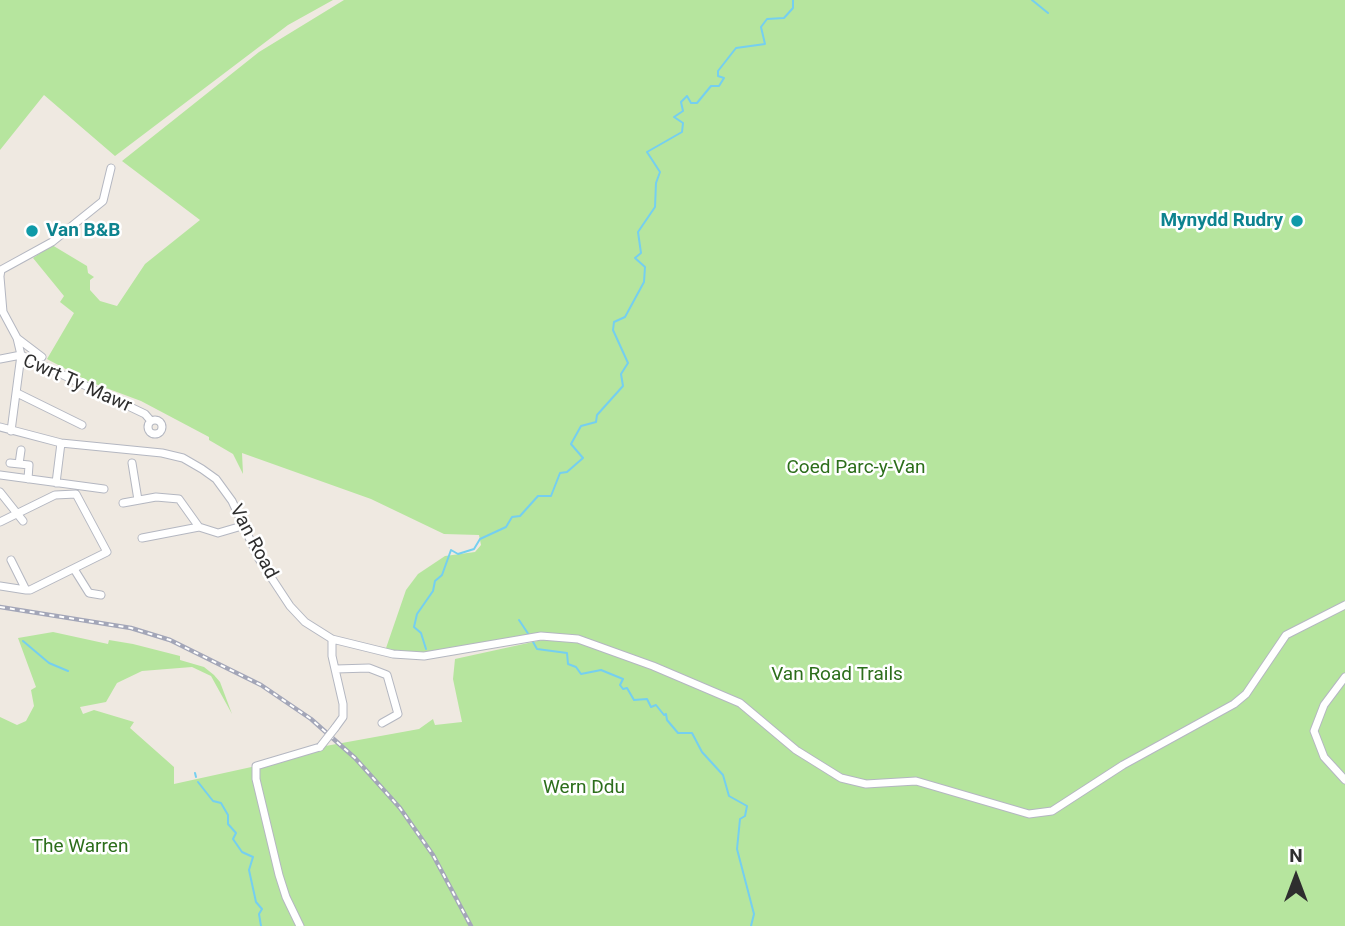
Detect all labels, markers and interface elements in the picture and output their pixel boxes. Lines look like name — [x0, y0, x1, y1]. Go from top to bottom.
place label: Mynydd Rudry — [1160, 210, 1283, 232]
marker: Mynydd Rudry — [1289, 213, 1305, 229]
place label: Van B&B — [46, 220, 120, 242]
marker: Van B&B — [24, 223, 40, 239]
street label: Cwrt Ty Mawr — [19, 350, 135, 418]
park label: Coed Parc-y-Van — [786, 457, 926, 479]
street label: Van Road — [224, 501, 282, 583]
park label: Van Road Trails — [771, 664, 903, 686]
park label: Wern Ddu — [543, 777, 625, 799]
park label: The Warren — [32, 836, 128, 858]
north arrow — [1261, 842, 1331, 912]
text: N — [1289, 844, 1303, 867]

